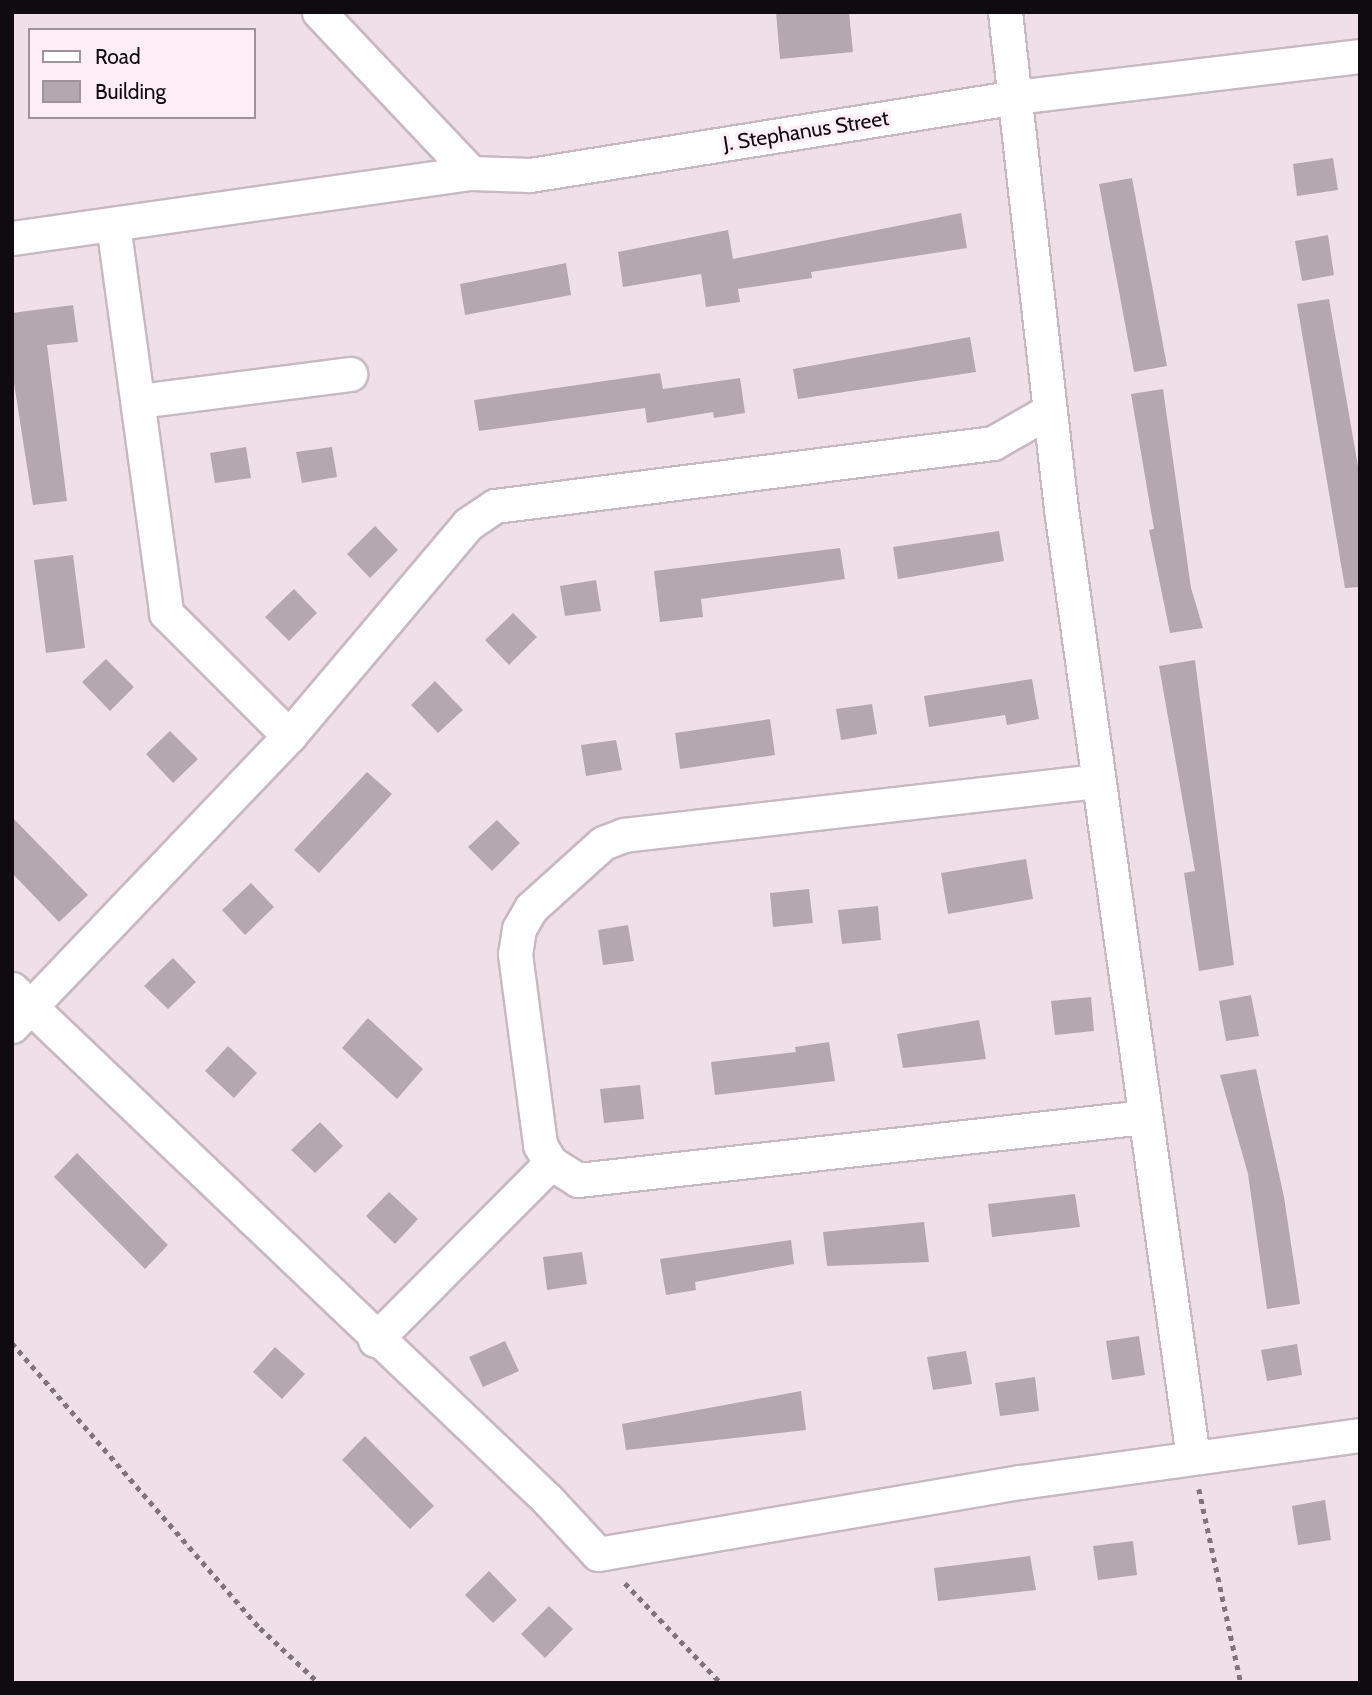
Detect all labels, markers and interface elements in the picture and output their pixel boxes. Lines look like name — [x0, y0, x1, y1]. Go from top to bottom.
legend — [28, 28, 256, 119]
text: Road — [95, 44, 141, 69]
text: Building — [95, 79, 166, 104]
street label: J. Stephanus Street — [721, 105, 891, 157]

